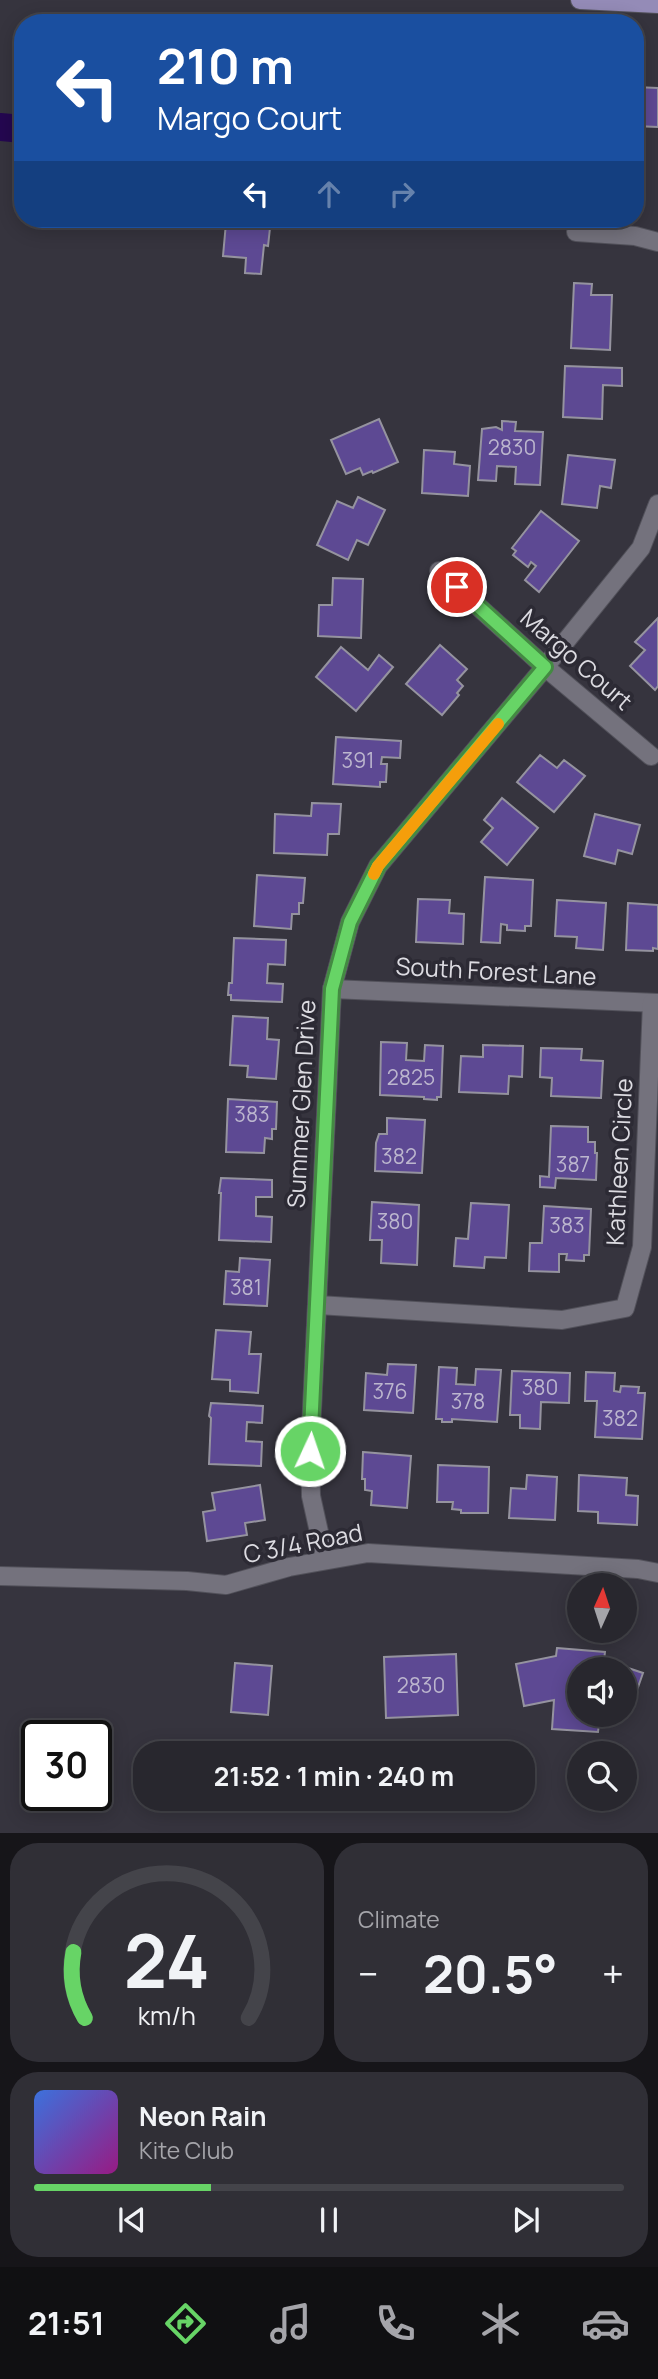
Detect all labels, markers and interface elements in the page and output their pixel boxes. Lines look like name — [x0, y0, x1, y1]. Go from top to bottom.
text: 210 m — [157, 32, 294, 99]
icon: left — [42, 42, 133, 133]
text: Margo Court — [157, 96, 342, 140]
icon: left — [237, 175, 275, 213]
icon: ahead — [310, 175, 348, 213]
icon: right — [383, 175, 421, 213]
house number: 2830 — [488, 433, 536, 461]
pin — [427, 557, 487, 617]
icon: arrive — [438, 568, 476, 606]
street label: Margo Court — [514, 601, 640, 717]
house number: 391 — [342, 746, 374, 774]
street label: South Forest Lane — [395, 949, 597, 992]
street label: Summer Glen Drive — [279, 999, 322, 1209]
house number: 2825 — [387, 1063, 435, 1091]
street label: Kathleen Circle — [598, 1077, 639, 1246]
house number: 383 — [234, 1100, 270, 1128]
house number: 382 — [381, 1142, 417, 1170]
house number: 387 — [556, 1150, 590, 1178]
house number: 380 — [377, 1207, 413, 1235]
house number: 383 — [549, 1211, 585, 1239]
house number: 381 — [230, 1273, 262, 1301]
house number: 380 — [522, 1373, 558, 1401]
house number: 376 — [372, 1377, 408, 1405]
house number: 378 — [451, 1387, 485, 1415]
house number: 382 — [602, 1404, 638, 1432]
position arrow — [273, 1414, 347, 1488]
street label: C 3/4 Road — [240, 1515, 365, 1570]
north arrow — [567, 1573, 637, 1643]
map controls — [567, 1573, 637, 1811]
button: sound — [567, 1657, 637, 1727]
house number: 2830 — [397, 1671, 445, 1699]
speed limit sign: 30 — [21, 1720, 112, 1811]
button: search — [567, 1741, 637, 1811]
text: 21:52 · 1 min · 240 m — [214, 1758, 454, 1794]
text: Climate — [358, 1903, 440, 1935]
text: 24 — [124, 1911, 210, 2011]
text: 20.5° — [423, 1938, 558, 2009]
text: − — [358, 1947, 379, 1999]
text: + — [602, 1947, 624, 1999]
text: km/h — [138, 1998, 196, 2033]
text: Neon Rain — [139, 2098, 267, 2134]
text: Kite Club — [139, 2134, 234, 2166]
icon: previous — [113, 2201, 151, 2239]
icon: pause — [310, 2201, 348, 2239]
icon: next — [507, 2201, 545, 2239]
icon: directions — [161, 2299, 210, 2348]
icon: music — [266, 2299, 315, 2348]
icon: phone — [371, 2299, 420, 2348]
icon: climate — [476, 2299, 525, 2348]
icon: car — [581, 2299, 630, 2348]
text: 21:51 — [28, 2301, 105, 2345]

